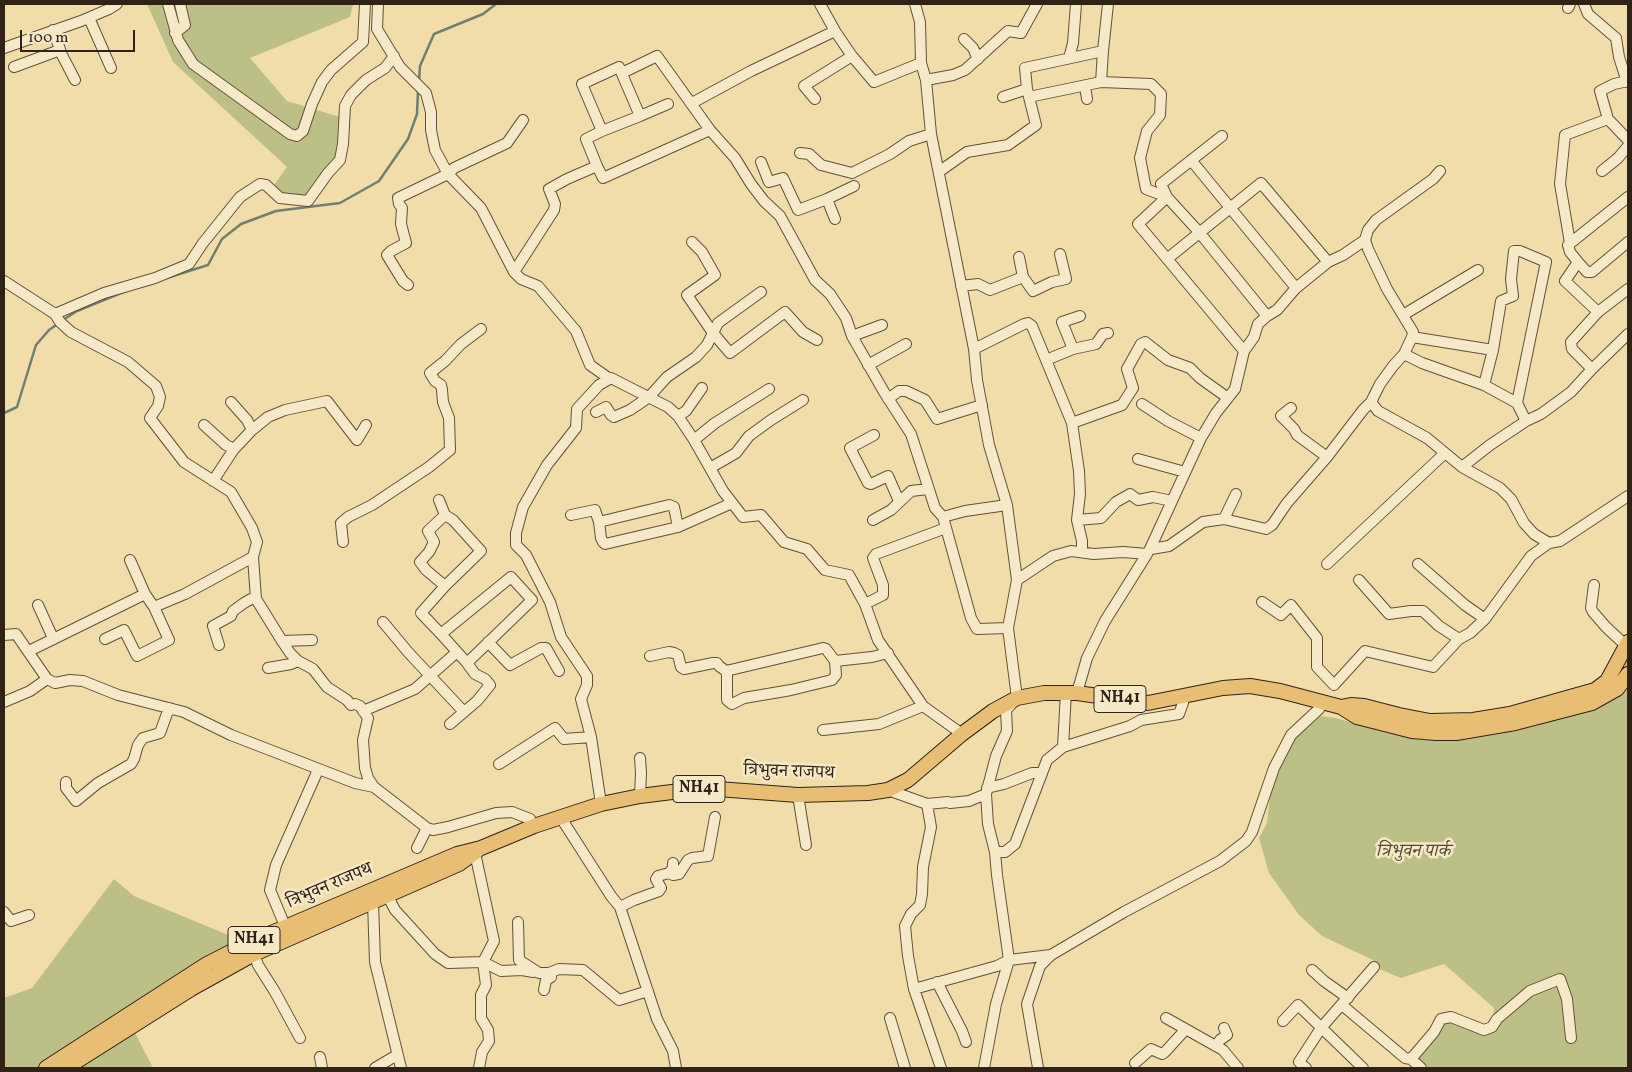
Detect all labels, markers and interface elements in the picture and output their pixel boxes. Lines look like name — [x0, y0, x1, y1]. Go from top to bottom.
scale bar — [22, 20, 138, 52]
text: 100 m — [28, 28, 68, 49]
road number: NH41 — [1094, 686, 1146, 712]
street label: त्रिभुवन राजपथ — [743, 761, 835, 785]
road number: NH41 — [673, 776, 725, 802]
park label: त्रिभुवन पार्क — [1376, 842, 1450, 864]
street label: त्रिभुवन राजपथ — [284, 859, 376, 915]
road number: NH41 — [228, 926, 280, 954]

